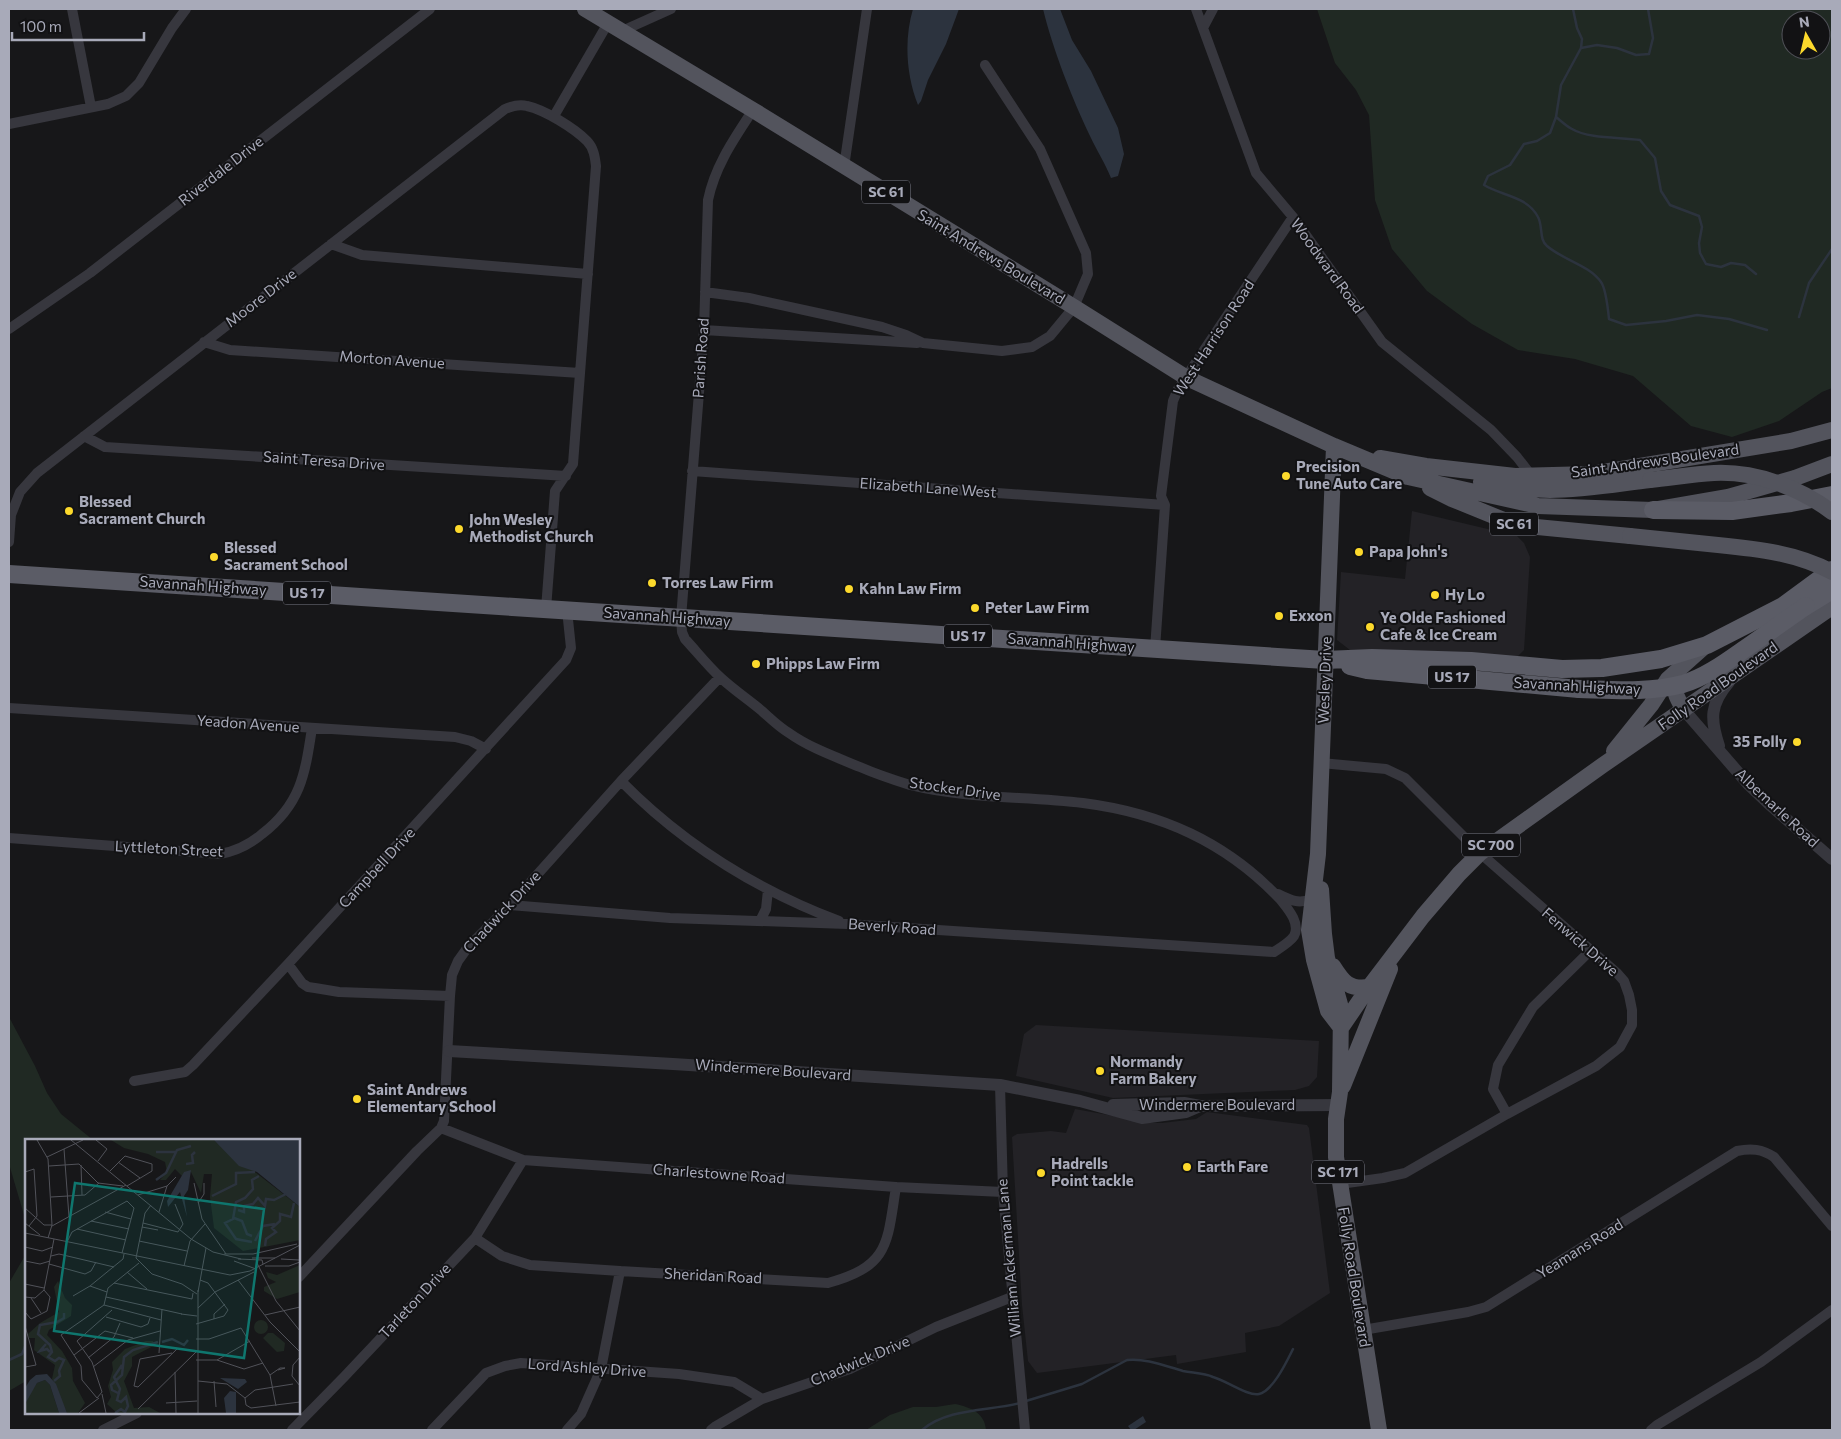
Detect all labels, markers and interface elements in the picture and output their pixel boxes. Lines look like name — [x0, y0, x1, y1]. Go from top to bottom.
scale bar — [12, 10, 145, 42]
north arrow — [1781, 10, 1831, 60]
text: N — [1798, 12, 1811, 31]
text: 100 m — [20, 17, 62, 35]
street label: Riverdale Drive — [175, 132, 266, 209]
road number: SC 61 — [862, 180, 910, 203]
street label: Saint Andrews Boulevard — [914, 205, 1069, 307]
street label: Woodward Road — [1287, 214, 1368, 316]
street label: Moore Drive — [221, 264, 299, 330]
street label: West Harrison Road — [1169, 276, 1258, 399]
street label: Parish Road — [688, 317, 712, 399]
street label: Morton Avenue — [339, 346, 446, 372]
street label: Saint Andrews Boulevard — [1570, 439, 1740, 481]
street label: Saint Teresa Drive — [263, 447, 386, 473]
place label: Precision Tune Auto Care — [1296, 457, 1402, 492]
marker: Precision Tune Auto Care — [1280, 470, 1292, 482]
street label: Elizabeth Lane West — [859, 473, 997, 501]
place label: Blessed Sacrament Church — [79, 492, 205, 527]
marker: Blessed Sacrament Church — [63, 505, 75, 517]
place label: John Wesley Methodist Church — [469, 510, 594, 545]
road number: SC 61 — [1490, 512, 1538, 536]
marker: John Wesley Methodist Church — [453, 523, 465, 535]
place label: Blessed Sacrament School — [224, 538, 348, 573]
place label: Papa John's — [1369, 542, 1448, 560]
marker: Papa John's — [1353, 546, 1365, 558]
marker: Blessed Sacrament School — [208, 551, 220, 563]
street label: Savannah Highway — [139, 572, 267, 598]
place label: Torres Law Firm — [662, 573, 773, 591]
marker: Torres Law Firm — [646, 577, 658, 589]
place label: Kahn Law Firm — [859, 579, 961, 597]
road number: US 17 — [283, 582, 331, 604]
marker: Kahn Law Firm — [843, 583, 855, 595]
place label: Hy Lo — [1445, 585, 1485, 603]
marker: Hy Lo — [1429, 589, 1441, 601]
place label: Peter Law Firm — [985, 598, 1089, 616]
marker: Peter Law Firm — [969, 602, 981, 614]
street label: Savannah Highway — [603, 603, 731, 629]
place label: Exxon — [1289, 606, 1332, 624]
place label: Ye Olde Fashioned Cafe & Ice Cream — [1380, 608, 1506, 643]
marker: Exxon — [1273, 610, 1285, 622]
marker: Ye Olde Fashioned Cafe & Ice Cream — [1364, 621, 1376, 633]
road number: US 17 — [944, 624, 992, 648]
street label: Savannah Highway — [1007, 629, 1135, 655]
street label: Wesley Drive — [1313, 636, 1335, 724]
street label: Folly Road Boulevard — [1654, 637, 1781, 733]
place label: Phipps Law Firm — [766, 654, 880, 672]
marker: Phipps Law Firm — [750, 658, 762, 670]
road number: US 17 — [1428, 666, 1476, 689]
street label: Savannah Highway — [1513, 673, 1641, 697]
street label: Yeadon Avenue — [196, 710, 300, 736]
place label: 35 Folly — [1733, 732, 1788, 750]
marker: 35 Folly — [1791, 736, 1803, 748]
street label: Albemarle Road — [1732, 764, 1823, 851]
street label: Stocker Drive — [908, 773, 1002, 803]
street label: Campbell Drive — [334, 823, 418, 911]
road number: SC 700 — [1462, 834, 1520, 856]
street label: Lyttleton Street — [114, 836, 224, 860]
street label: Chadwick Drive — [459, 866, 544, 956]
street label: Fenwick Drive — [1539, 903, 1623, 979]
street label: Beverly Road — [847, 914, 937, 938]
place label: Normandy Farm Bakery — [1110, 1052, 1198, 1087]
street label: Windermere Boulevard — [695, 1055, 852, 1083]
marker: Normandy Farm Bakery — [1094, 1065, 1106, 1077]
place label: Saint Andrews Elementary School — [367, 1080, 496, 1115]
marker: Saint Andrews Elementary School — [351, 1093, 363, 1105]
street label: Windermere Boulevard — [1139, 1095, 1295, 1113]
inset map — [25, 1139, 300, 1414]
place label: Hadrells Point tackle — [1051, 1154, 1134, 1189]
place label: Earth Fare — [1197, 1157, 1268, 1175]
street label: Charlestowne Road — [652, 1159, 786, 1187]
road number: SC 171 — [1312, 1160, 1364, 1184]
marker: Earth Fare — [1181, 1161, 1193, 1173]
marker: Hadrells Point tackle — [1035, 1167, 1047, 1179]
street label: William Ackerman Lane — [992, 1178, 1024, 1338]
street label: Folly Road Boulevard — [1335, 1205, 1375, 1348]
street label: Yeamans Road — [1533, 1214, 1626, 1282]
street label: Tarleton Drive — [375, 1259, 454, 1342]
street label: Sheridan Road — [664, 1263, 763, 1287]
street label: Chadwick Drive — [807, 1331, 912, 1389]
street label: Lord Ashley Drive — [527, 1354, 647, 1380]

